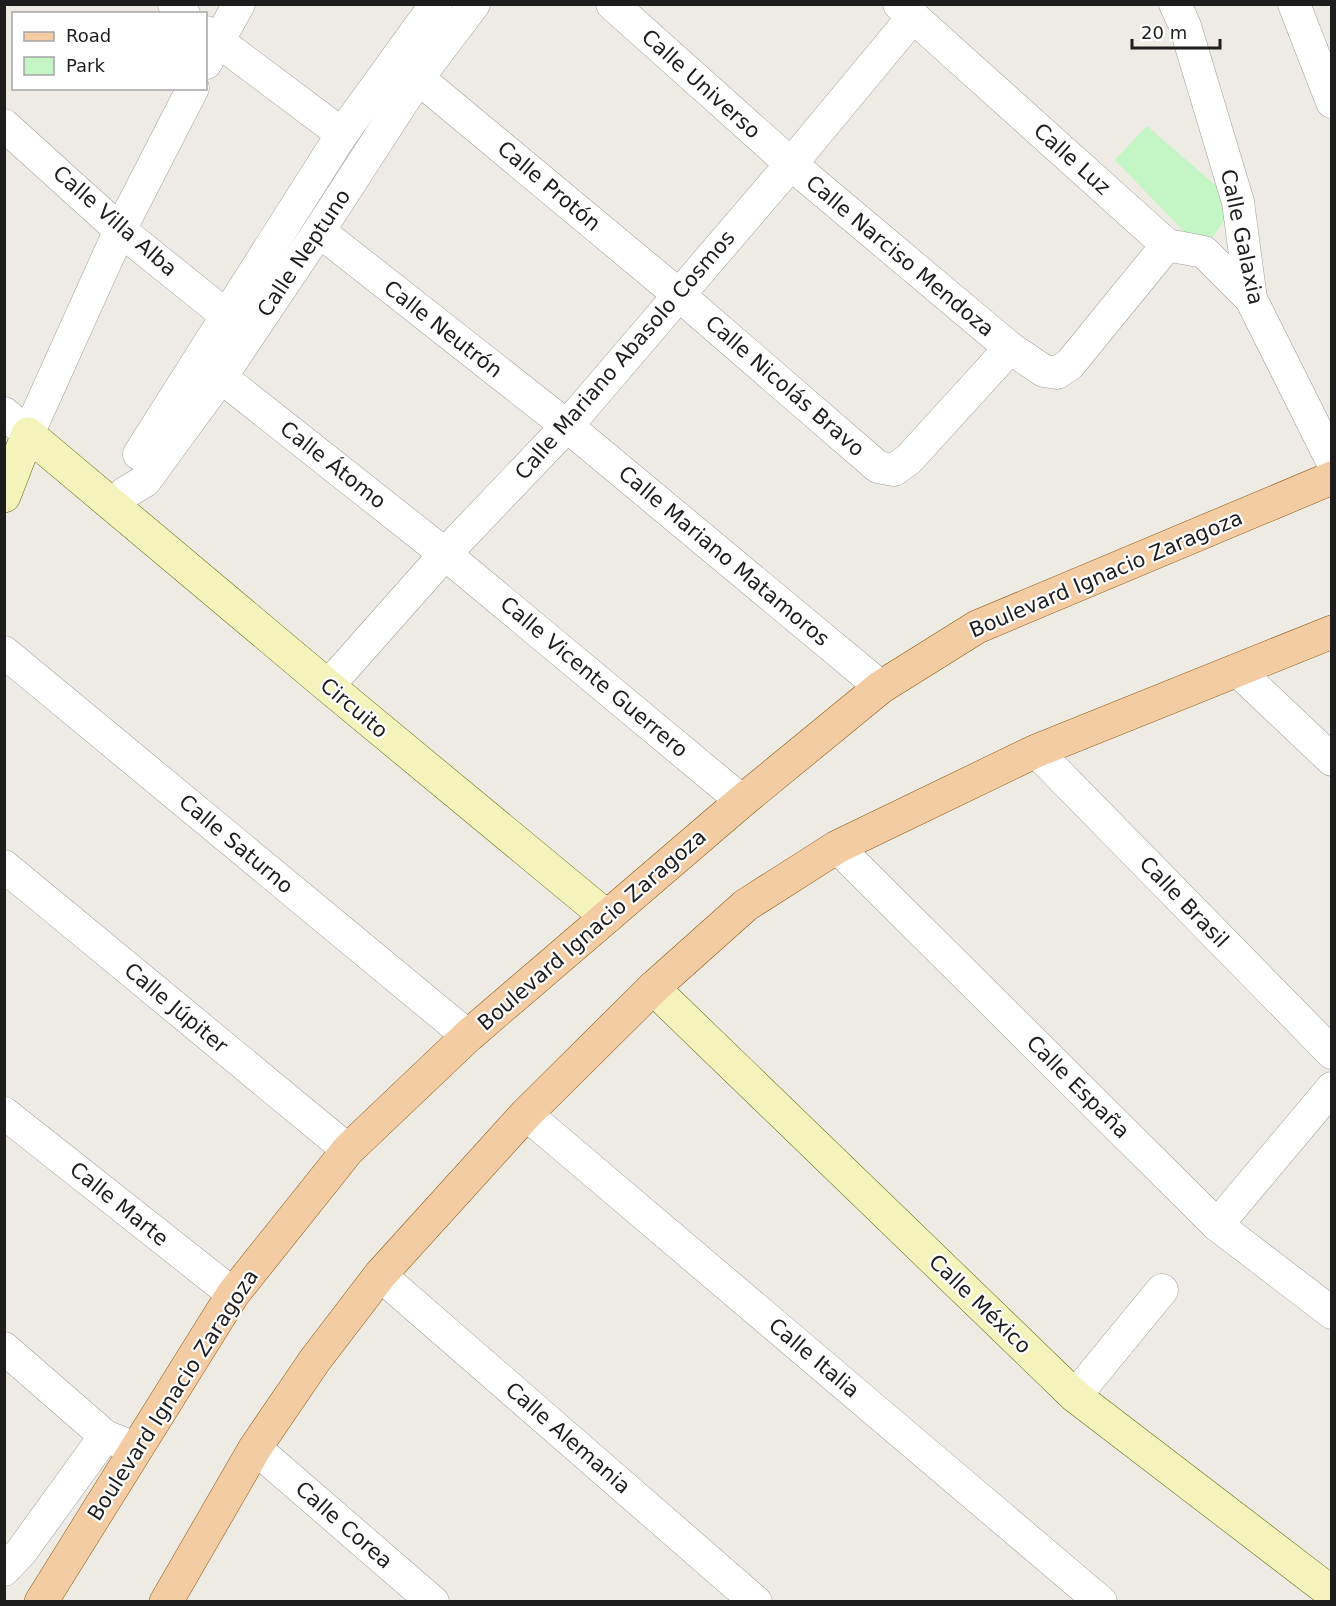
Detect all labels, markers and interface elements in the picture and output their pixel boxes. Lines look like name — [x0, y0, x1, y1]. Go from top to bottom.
legend — [12, 12, 207, 90]
scale bar — [1132, 12, 1220, 50]
text: 20 m — [1141, 22, 1187, 43]
text: Road — [66, 25, 111, 46]
street label: Calle Universo — [637, 25, 765, 143]
text: Park — [66, 55, 105, 76]
street label: Calle Luz — [1029, 118, 1115, 200]
street label: Calle Protón — [493, 136, 605, 236]
street label: Calle Villa Alba — [48, 161, 182, 281]
street label: Calle Galaxia — [1216, 167, 1268, 307]
street label: Calle Narciso Mendoza — [801, 170, 999, 342]
street label: Calle Neptuno — [253, 185, 355, 321]
street label: Calle Mariano Abasolo Cosmos — [510, 225, 740, 485]
street label: Calle Neutrón — [379, 275, 507, 383]
street label: Calle Nicolás Bravo — [701, 311, 869, 461]
street label: Calle Átomo — [275, 416, 391, 514]
street label: Calle Mariano Matamoros — [614, 461, 834, 651]
street label: Boulevard Ignacio Zaragoza — [966, 505, 1246, 643]
street label: Calle Vicente Guerrero — [495, 592, 693, 762]
street label: Circuito — [315, 673, 393, 743]
street label: Calle Saturno — [174, 790, 298, 898]
street label: Boulevard Ignacio Zaragoza — [473, 824, 711, 1036]
street label: Calle Brasil — [1135, 851, 1233, 953]
street label: Calle Júpiter — [120, 958, 233, 1058]
street label: Calle España — [1022, 1031, 1134, 1143]
street label: Calle Marte — [65, 1157, 173, 1251]
street label: Calle México — [924, 1249, 1036, 1359]
street label: Boulevard Ignacio Zaragoza — [83, 1265, 263, 1525]
street label: Calle Italia — [764, 1313, 864, 1403]
street label: Calle Alemania — [501, 1377, 635, 1499]
street label: Calle Corea — [291, 1476, 397, 1574]

